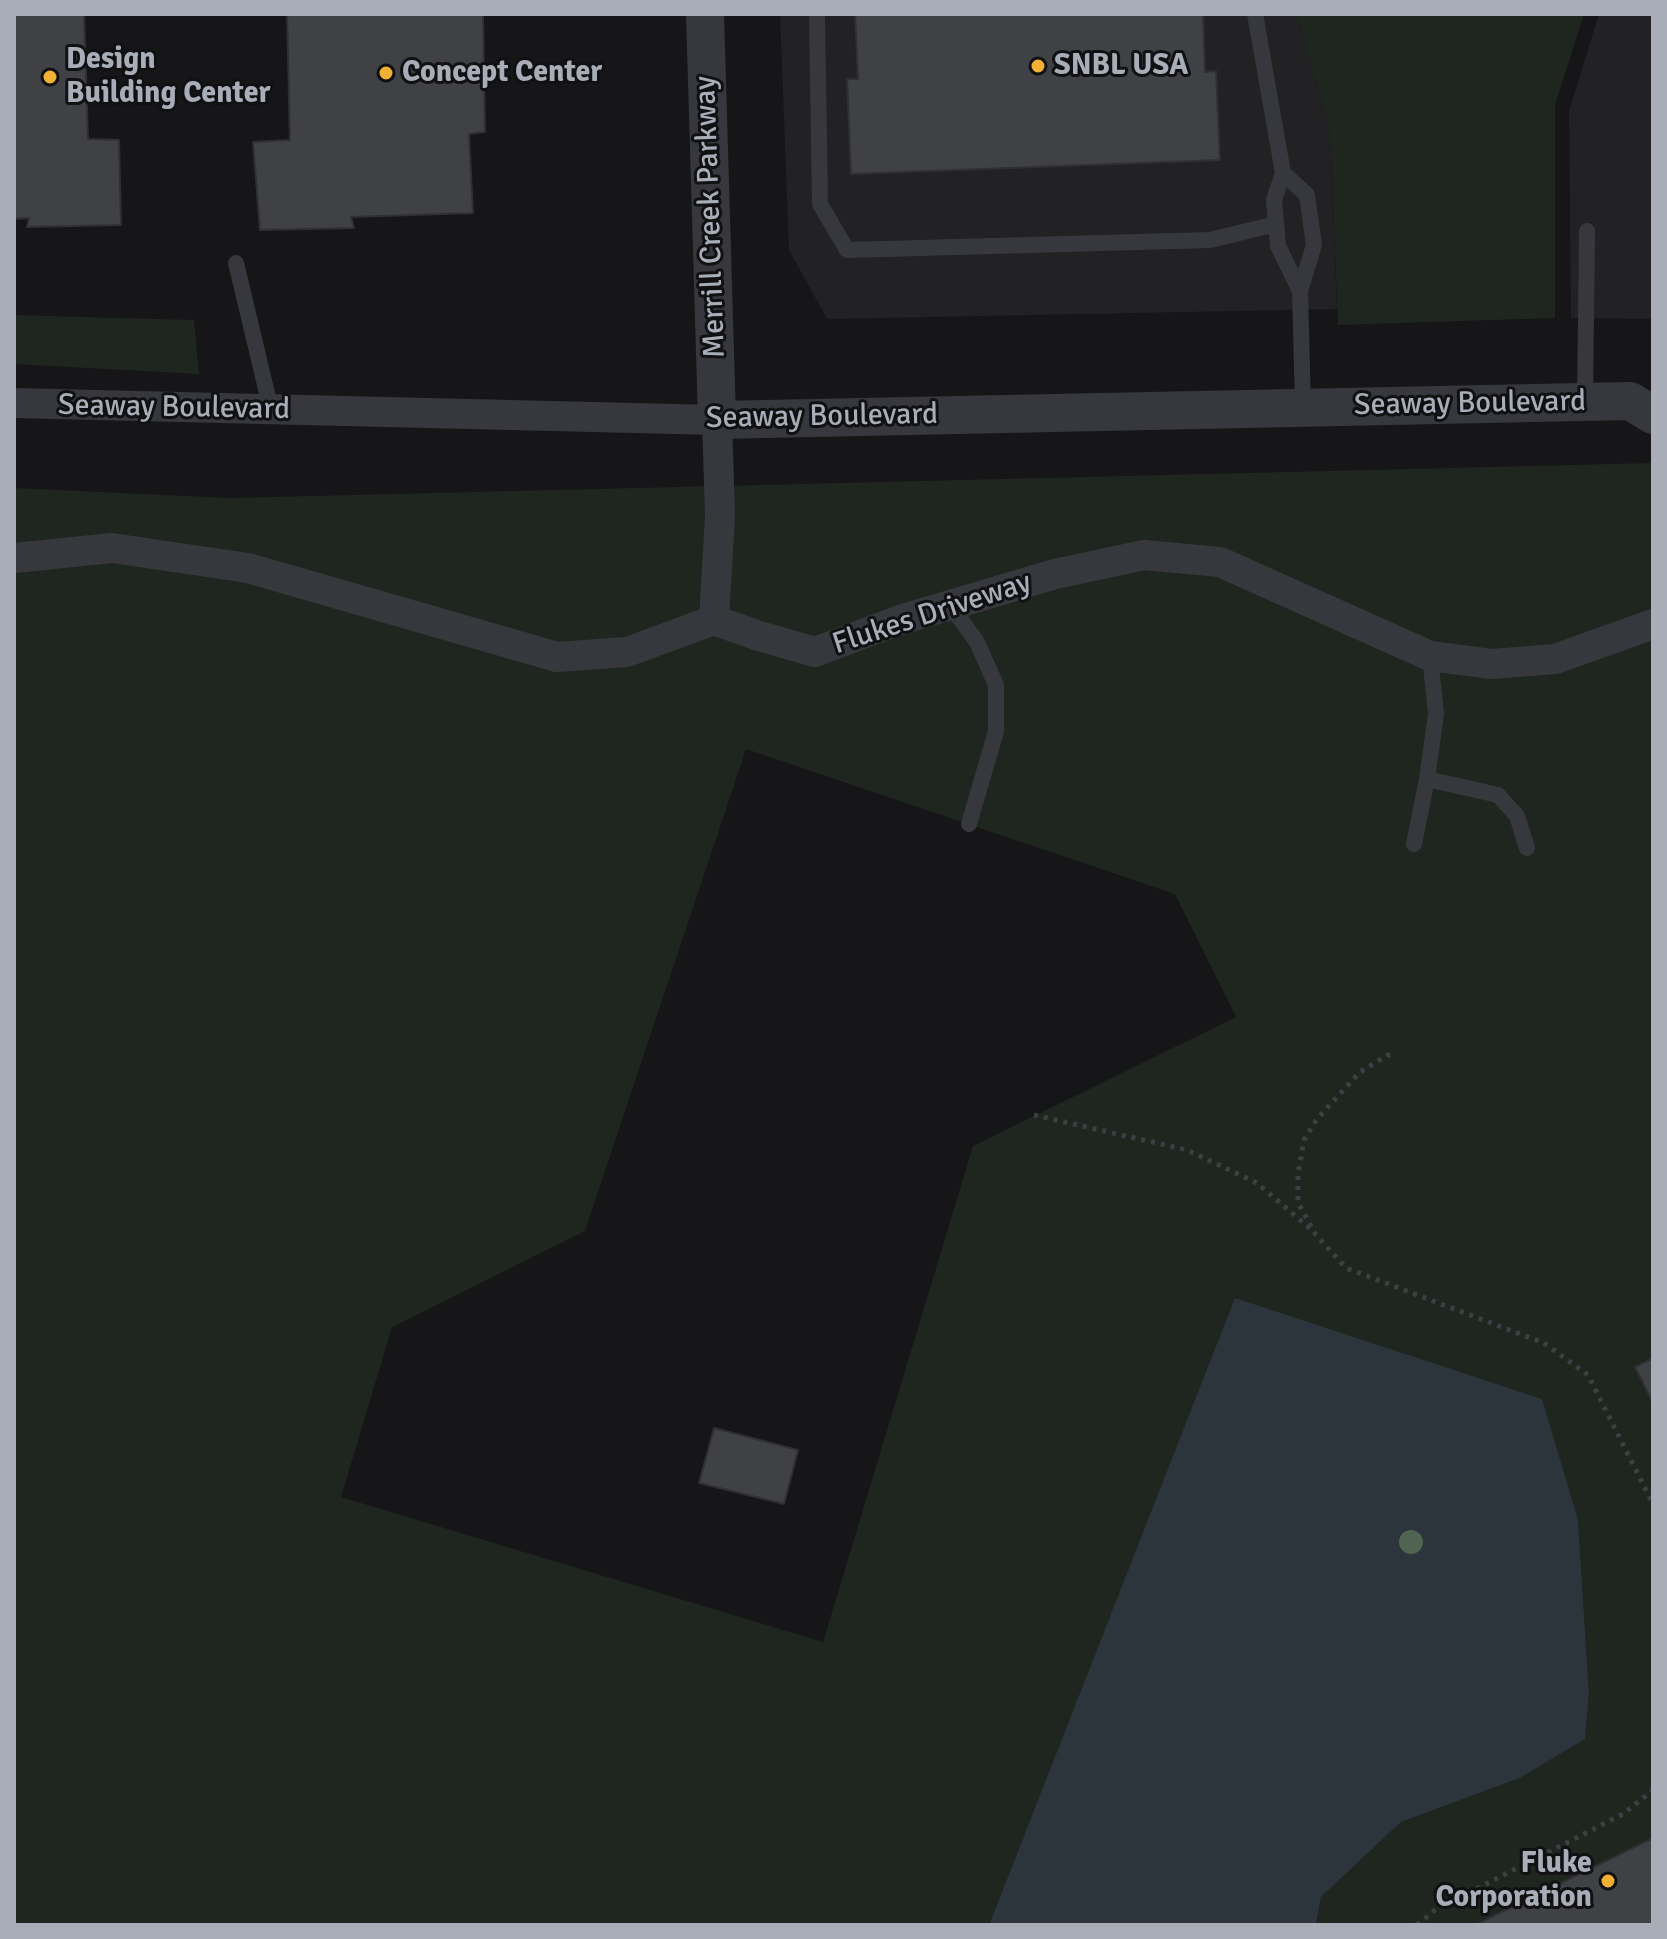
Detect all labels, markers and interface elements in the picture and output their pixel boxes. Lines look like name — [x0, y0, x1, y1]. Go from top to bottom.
place label: Design Building Center — [66, 42, 270, 112]
place label: SNBL USA — [1054, 48, 1188, 84]
place label: Concept Center — [402, 55, 602, 91]
marker: SNBL USA — [1029, 57, 1047, 75]
marker: Concept Center — [377, 64, 395, 82]
marker: Design Building Center — [41, 68, 59, 86]
street label: Merrill Creek Parkway — [688, 75, 734, 359]
street label: Seaway Boulevard — [1354, 384, 1586, 424]
street label: Seaway Boulevard — [58, 388, 290, 428]
street label: Seaway Boulevard — [706, 397, 938, 437]
street label: Flukes Driveway — [828, 565, 1036, 663]
place label: Fluke Corporation — [1435, 1846, 1592, 1916]
marker: Fluke Corporation — [1599, 1872, 1617, 1890]

